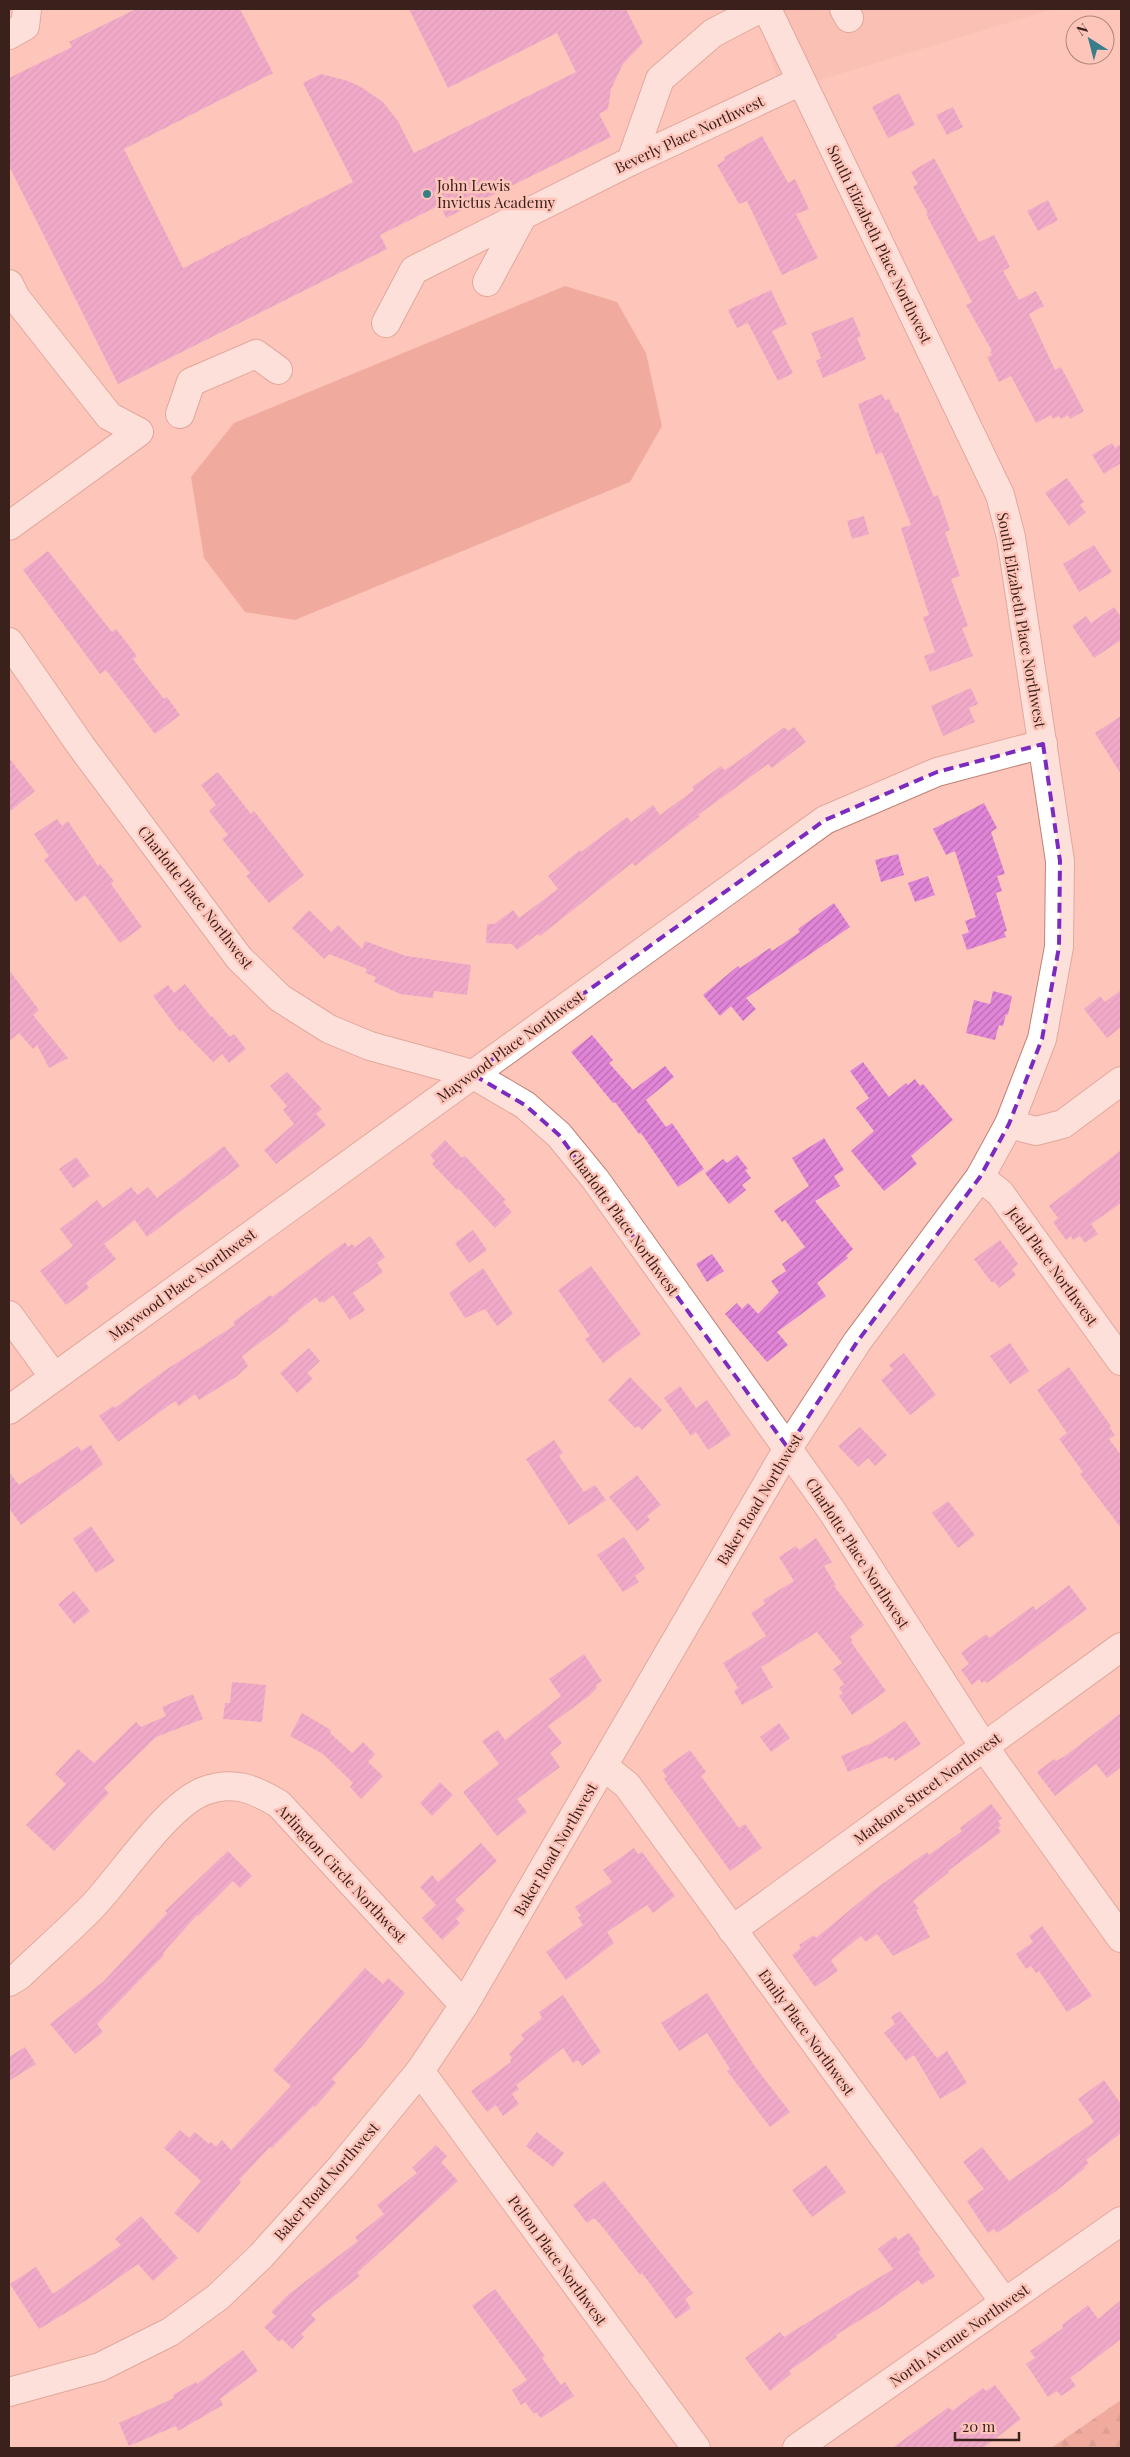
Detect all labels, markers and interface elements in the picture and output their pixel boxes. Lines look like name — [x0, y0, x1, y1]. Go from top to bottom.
north arrow — [1065, 15, 1115, 65]
text: N — [1072, 18, 1092, 40]
street label: Beverly Place Northwest — [611, 90, 767, 177]
street label: South Elizabeth Place Northwest — [823, 141, 937, 347]
place label: John Lewis Invictus Academy — [436, 175, 556, 212]
marker: John Lewis Invictus Academy — [421, 188, 433, 200]
street label: South Elizabeth Place Northwest — [993, 511, 1051, 730]
street label: Charlotte Place Northwest — [134, 822, 258, 973]
street label: Maywood Place Northwest — [432, 985, 588, 1106]
street label: Charlotte Place Northwest — [564, 1145, 684, 1300]
street label: Jetal Place Northwest — [1003, 1202, 1103, 1330]
street label: Maywood Place Northwest — [104, 1223, 260, 1344]
street label: Baker Road Northwest — [712, 1429, 807, 1569]
street label: Charlotte Place Northwest — [802, 1474, 915, 1633]
street label: Markone Street Northwest — [849, 1727, 1005, 1848]
street label: Baker Road Northwest — [509, 1778, 602, 1919]
street label: Arlington Circle Northwest — [272, 1799, 412, 1947]
street label: Emily Place Northwest — [754, 1965, 860, 2100]
street label: Baker Road Northwest — [269, 2117, 383, 2244]
street label: Pelton Place Northwest — [504, 2191, 612, 2330]
street label: North Avenue Northwest — [885, 2279, 1033, 2391]
scale bar — [955, 2410, 1019, 2442]
text: 20 m — [962, 2416, 996, 2436]

